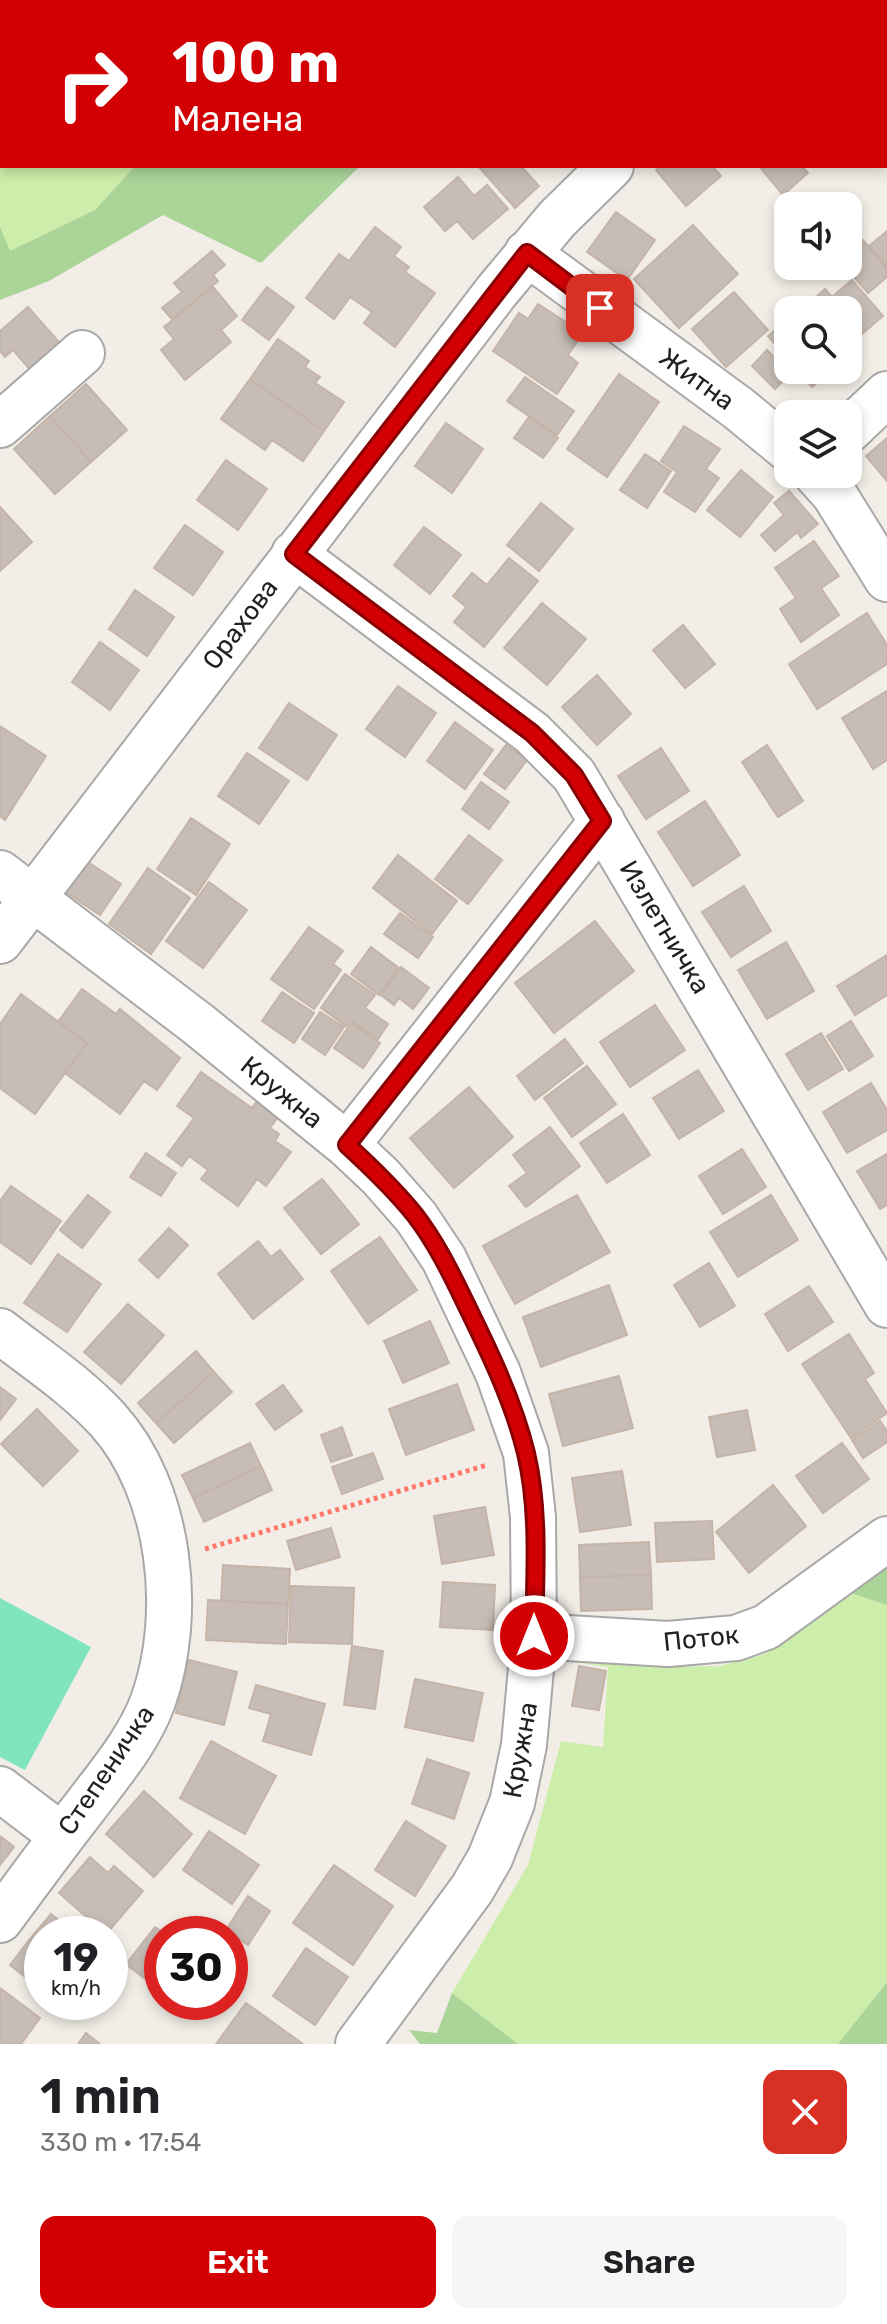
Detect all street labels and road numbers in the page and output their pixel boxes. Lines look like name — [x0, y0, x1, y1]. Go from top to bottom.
street label: Житна — [653, 342, 740, 417]
street label: Орахова — [196, 573, 284, 676]
street label: Излетничка — [613, 855, 716, 999]
street label: Кружна — [234, 1050, 329, 1135]
street label: Поток — [662, 1619, 740, 1658]
street label: Степеничка — [52, 1700, 161, 1841]
street label: Кружна — [497, 1700, 544, 1800]

